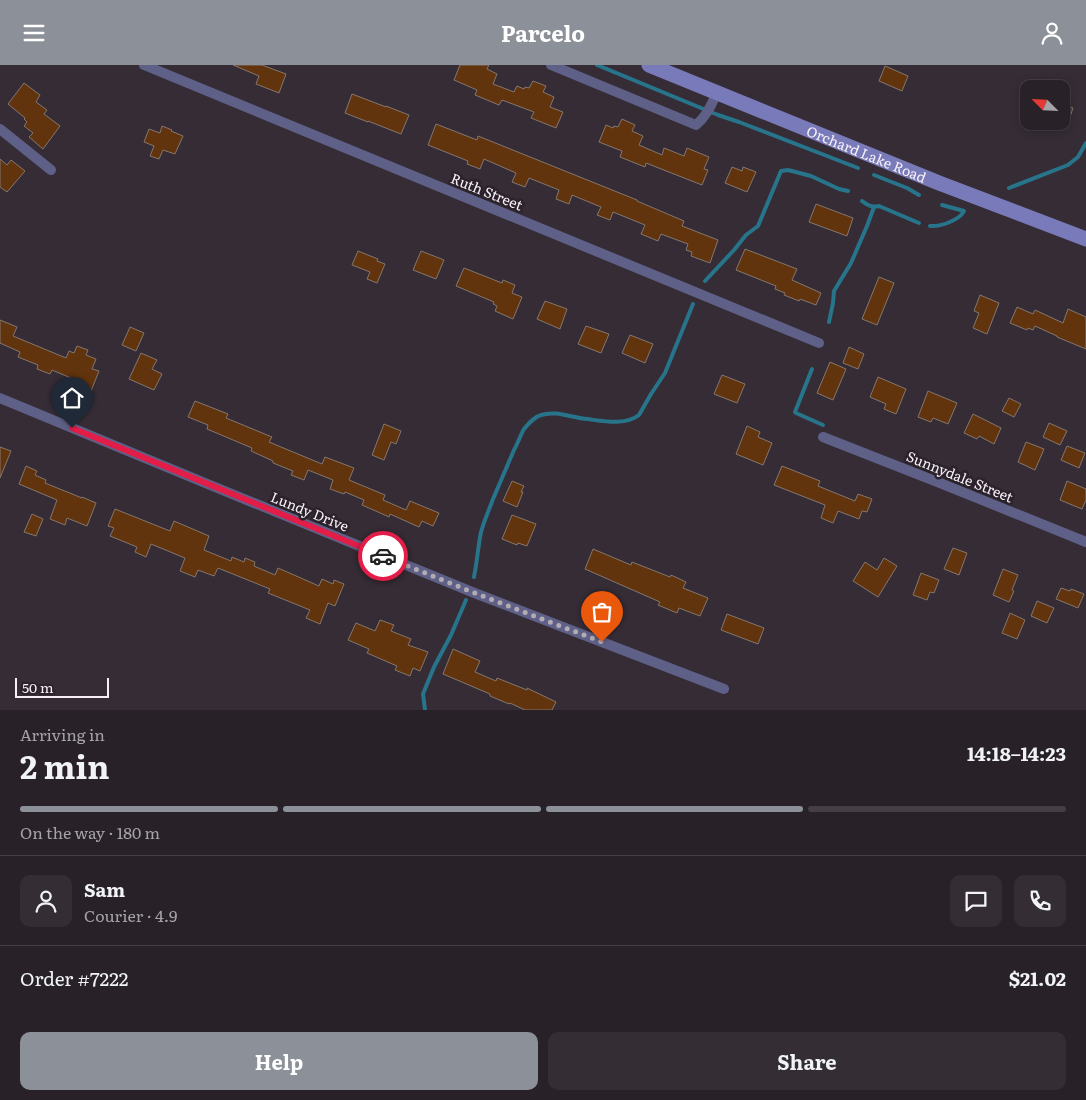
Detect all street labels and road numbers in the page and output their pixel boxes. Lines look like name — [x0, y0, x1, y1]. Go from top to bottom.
street label: Orchard Lake Road — [804, 120, 930, 187]
street label: Ruth Street — [448, 168, 526, 215]
street label: Sunnydale Street — [904, 446, 1017, 507]
street label: Lundy Drive — [268, 486, 352, 536]

